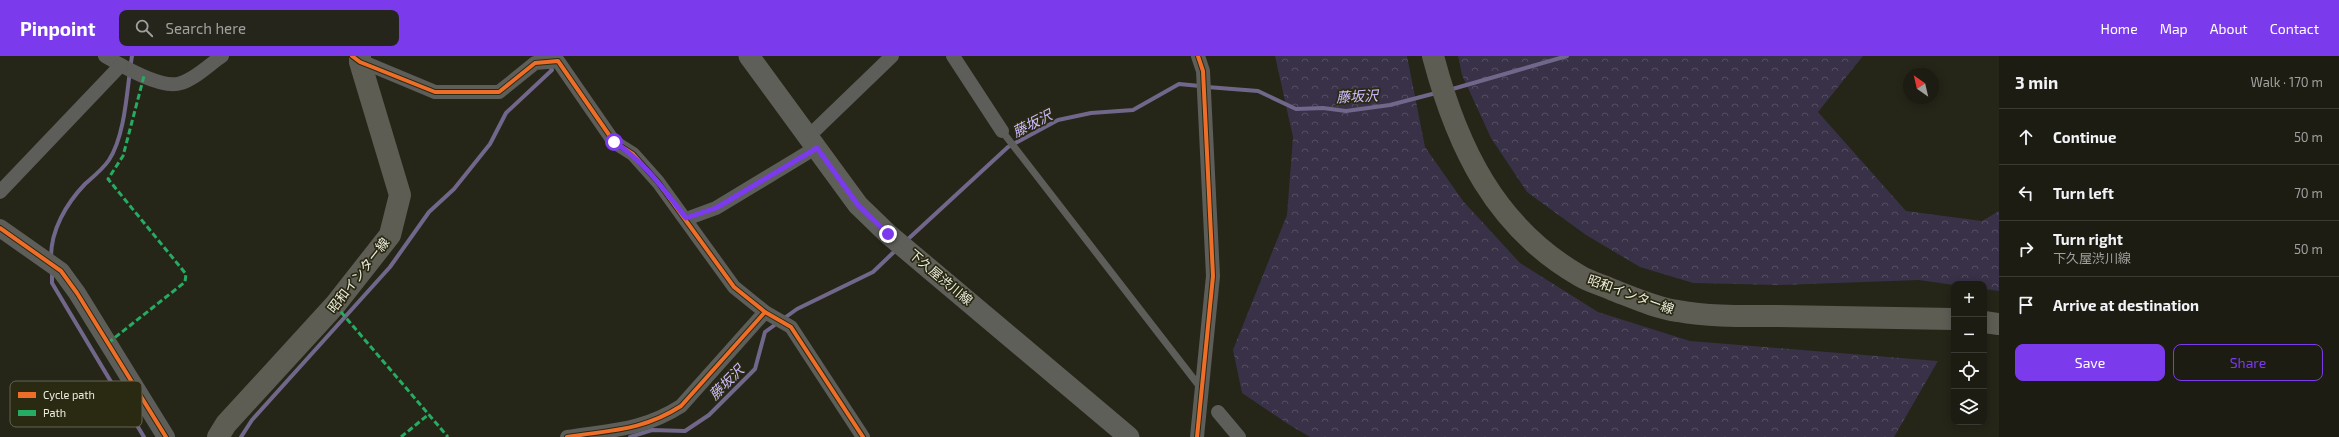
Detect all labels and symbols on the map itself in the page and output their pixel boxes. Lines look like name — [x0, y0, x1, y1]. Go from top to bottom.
north arrow — [1903, 68, 1939, 104]
water label: 藤坂沢 — [1336, 86, 1380, 106]
water label: 藤坂沢 — [1009, 105, 1056, 140]
route start — [605, 133, 623, 151]
route end — [879, 225, 897, 243]
street label: 昭和インター線 — [324, 234, 392, 316]
street label: 下久屋渋川線 — [906, 246, 976, 308]
street label: 昭和インター線 — [1586, 271, 1676, 317]
water label: 藤坂沢 — [705, 360, 748, 403]
legend — [10, 381, 142, 427]
text: Cycle path — [43, 388, 95, 401]
text: Path — [43, 406, 66, 419]

